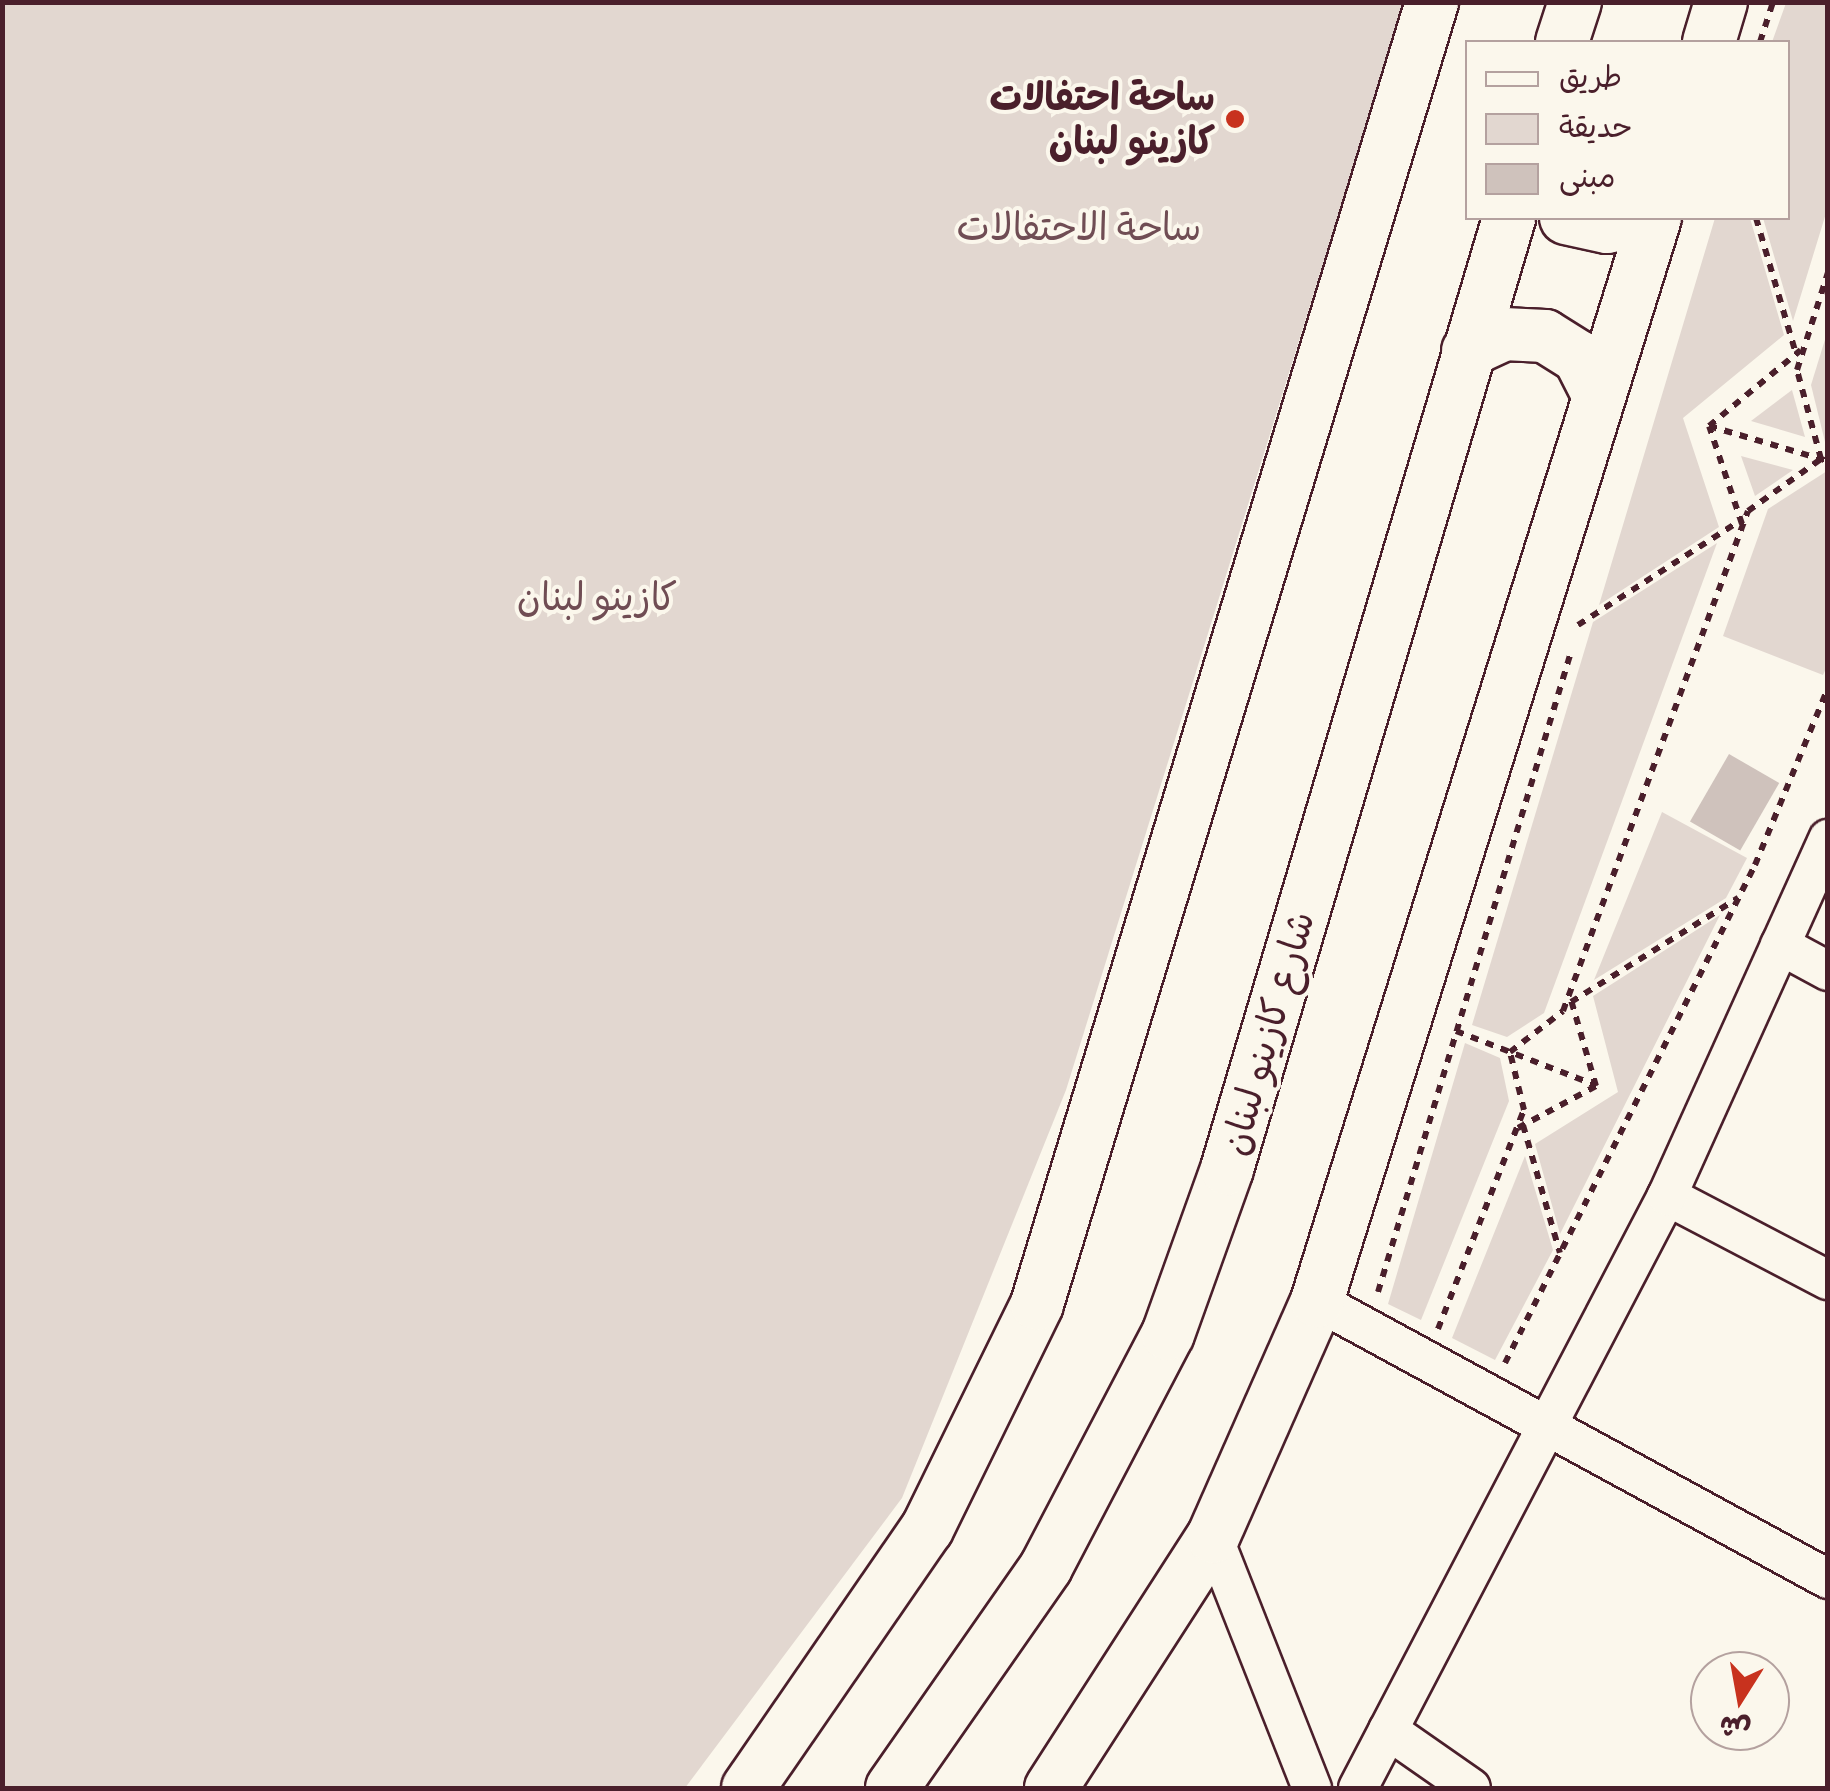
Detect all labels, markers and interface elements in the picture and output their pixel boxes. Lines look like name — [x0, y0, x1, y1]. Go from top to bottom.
legend — [1465, 40, 1790, 220]
text: طريق — [1559, 56, 1622, 96]
place label: ساحة احتفالات كازينو لبنان — [990, 74, 1215, 163]
text: حديقة — [1559, 106, 1633, 146]
marker: ساحة احتفالات كازينو لبنان — [1224, 108, 1246, 130]
text: مبنى — [1559, 156, 1615, 196]
park label: ساحة الاحتفالات — [957, 204, 1201, 250]
park label: كازينو لبنان — [517, 574, 677, 620]
street label: شارع كازينو لبنان — [1210, 906, 1324, 1160]
north arrow — [1690, 1651, 1790, 1751]
text: ش — [1716, 1707, 1753, 1750]

